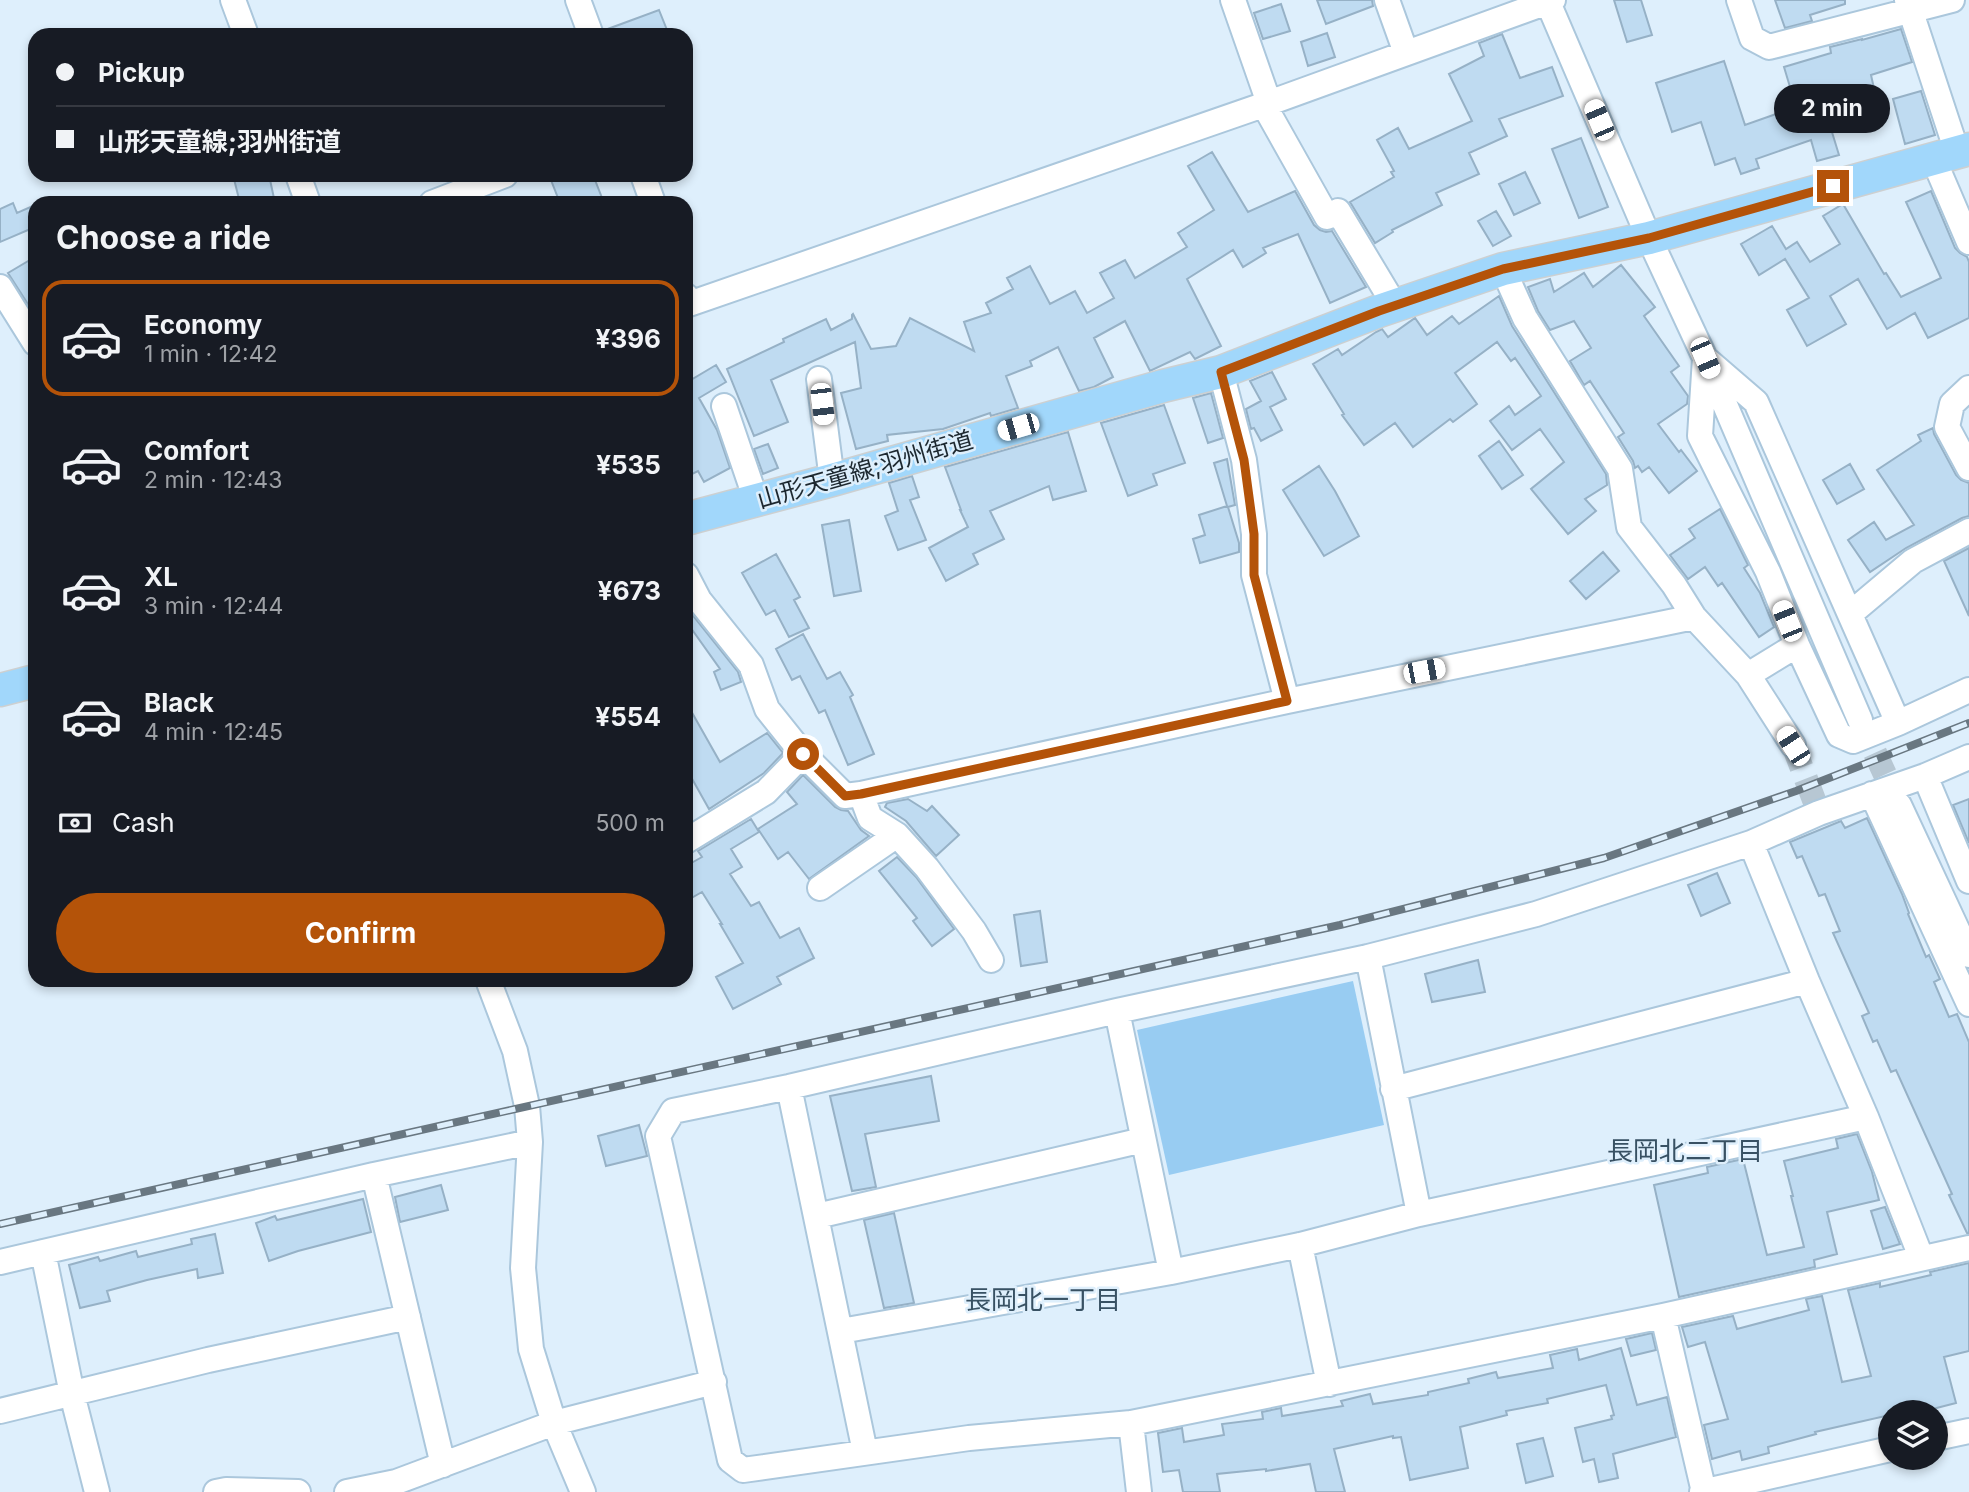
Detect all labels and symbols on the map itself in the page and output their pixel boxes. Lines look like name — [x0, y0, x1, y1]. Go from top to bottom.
callout: 2 min — [1775, 85, 1891, 134]
car — [1582, 97, 1617, 143]
route end — [1817, 170, 1849, 202]
car — [1688, 335, 1723, 381]
car — [810, 382, 835, 426]
car — [995, 411, 1042, 443]
street label: 山形天童線;羽州街道 — [754, 425, 976, 514]
car — [1770, 598, 1805, 644]
car — [1402, 657, 1447, 685]
car — [1773, 723, 1814, 769]
route start — [787, 738, 819, 770]
district label: 長岡北二丁目 — [1607, 1135, 1763, 1166]
district label: 長岡北一丁目 — [965, 1284, 1121, 1315]

